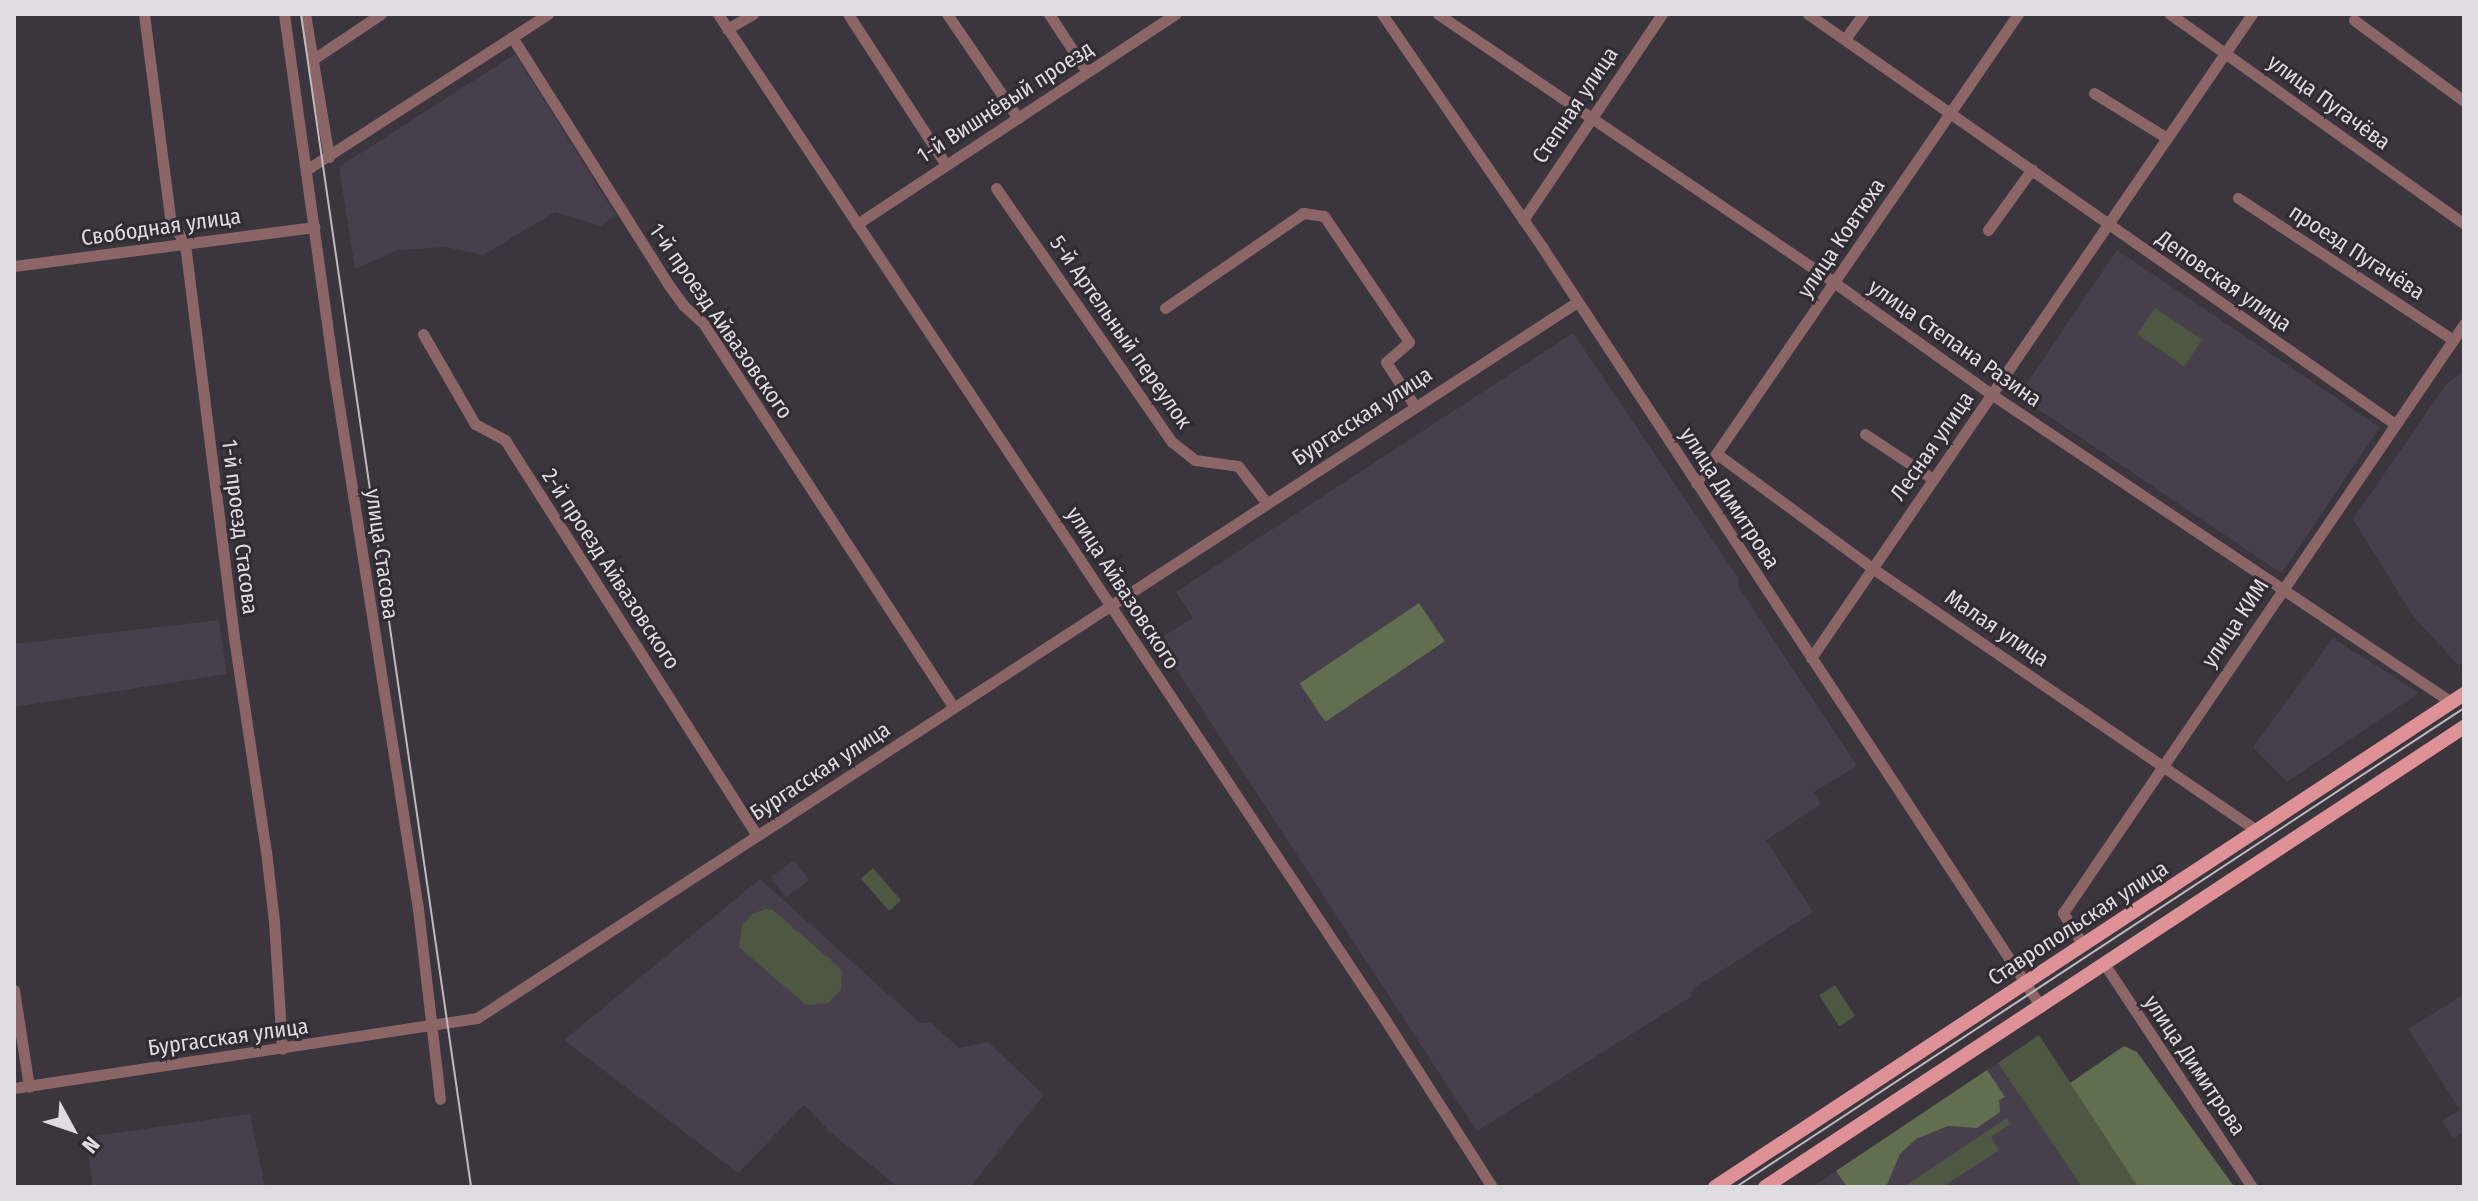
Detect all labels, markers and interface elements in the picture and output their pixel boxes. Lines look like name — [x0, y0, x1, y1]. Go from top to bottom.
street label: 1-й Вишнёвый проезд — [912, 35, 1098, 169]
street label: Степная улица — [1526, 42, 1624, 168]
street label: улица Пугачёва — [2263, 49, 2395, 155]
street label: улица Ковтюха — [1791, 173, 1891, 303]
street label: проезд Пугачёва — [2284, 198, 2430, 306]
street label: Свободная улица — [79, 203, 243, 251]
street label: 1-й проезд Айвазовского — [643, 218, 799, 424]
street label: Деповская улица — [2151, 225, 2297, 337]
street label: 5-й Артельный переулок — [1044, 230, 1198, 434]
street label: улица Степана Разина — [1863, 273, 2047, 413]
street label: Бургасская улица — [1287, 361, 1437, 471]
street label: Лесная улица — [1885, 386, 1979, 506]
street label: улица Димитрова — [1674, 422, 1786, 574]
street label: 1-й проезд Стасова — [216, 438, 264, 616]
street label: 2-й проезд Айвазовского — [536, 464, 686, 674]
street label: улица Стасова — [360, 487, 404, 621]
street label: улица Айвазовского — [1061, 502, 1185, 674]
street label: улица КИМ — [2196, 574, 2274, 672]
street label: Малая улица — [1940, 584, 2054, 672]
street label: Бургасская улица — [745, 716, 895, 826]
street label: Ставропольская улица — [1983, 855, 2173, 991]
street label: улица Димитрова — [2138, 990, 2252, 1140]
street label: Бургасская улица — [146, 1013, 310, 1061]
north arrow — [32, 1089, 112, 1169]
text: N — [76, 1131, 105, 1158]

